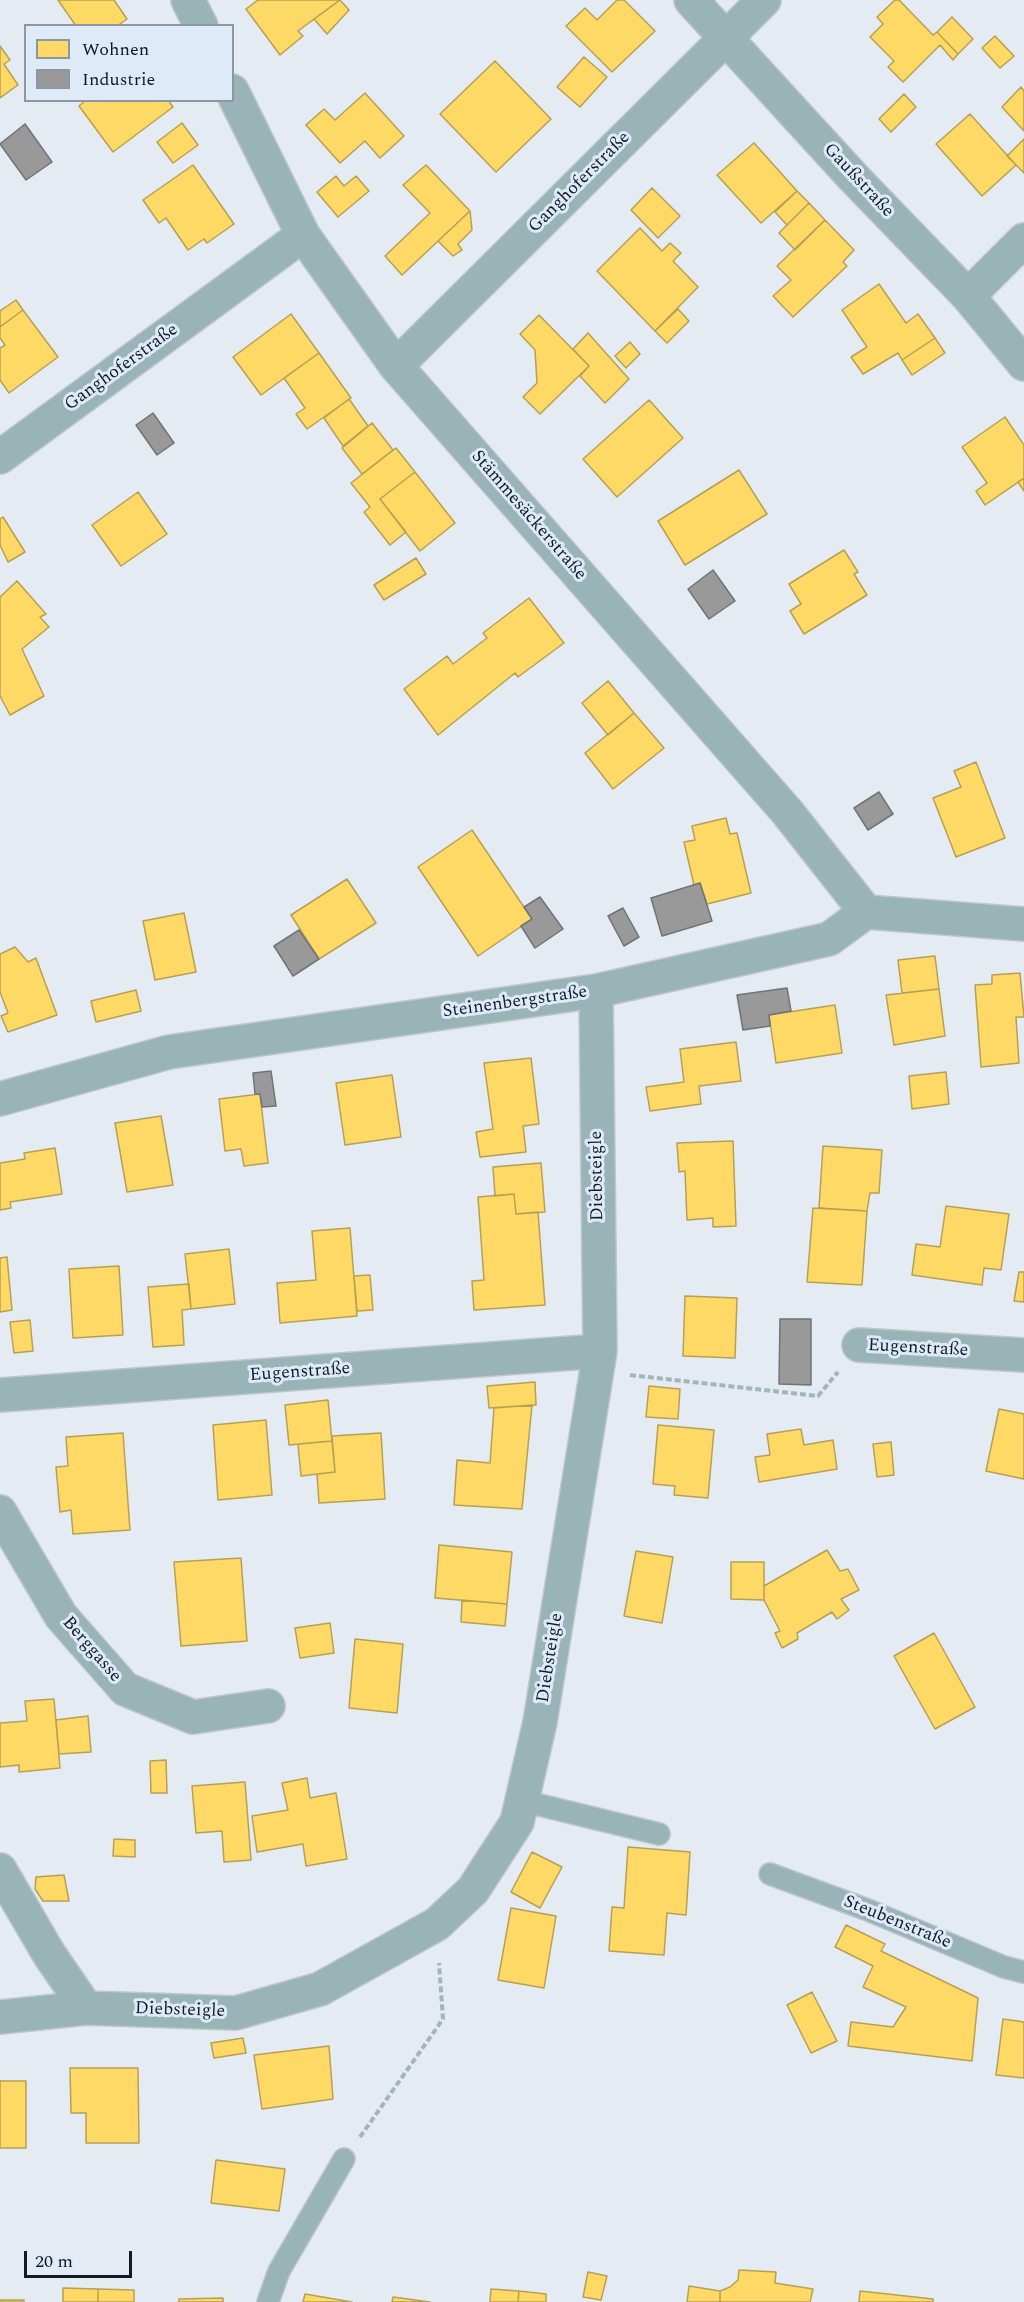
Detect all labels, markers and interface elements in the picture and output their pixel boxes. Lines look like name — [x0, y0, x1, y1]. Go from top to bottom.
legend — [24, 24, 234, 102]
text: Wohnen — [82, 36, 149, 63]
text: Industrie — [82, 66, 155, 93]
street label: Ganghoferstraße — [525, 128, 635, 238]
street label: Gaußstraße — [818, 139, 898, 223]
street label: Ganghoferstraße — [61, 320, 183, 416]
street label: Stämmesäckerstraße — [466, 447, 590, 585]
street label: Steinenbergstraße — [441, 982, 589, 1024]
street label: Diebsteigle — [586, 1131, 610, 1221]
street label: Eugenstraße — [867, 1336, 969, 1362]
street label: Eugenstraße — [249, 1359, 351, 1387]
street label: Diebsteigle — [533, 1612, 569, 1704]
street label: Berggasse — [57, 1613, 125, 1687]
street label: Steubenstraße — [840, 1892, 954, 1954]
street label: Diebsteigle — [134, 1999, 226, 2023]
scale bar — [27, 2239, 135, 2277]
text: 20 m — [35, 2248, 73, 2275]

